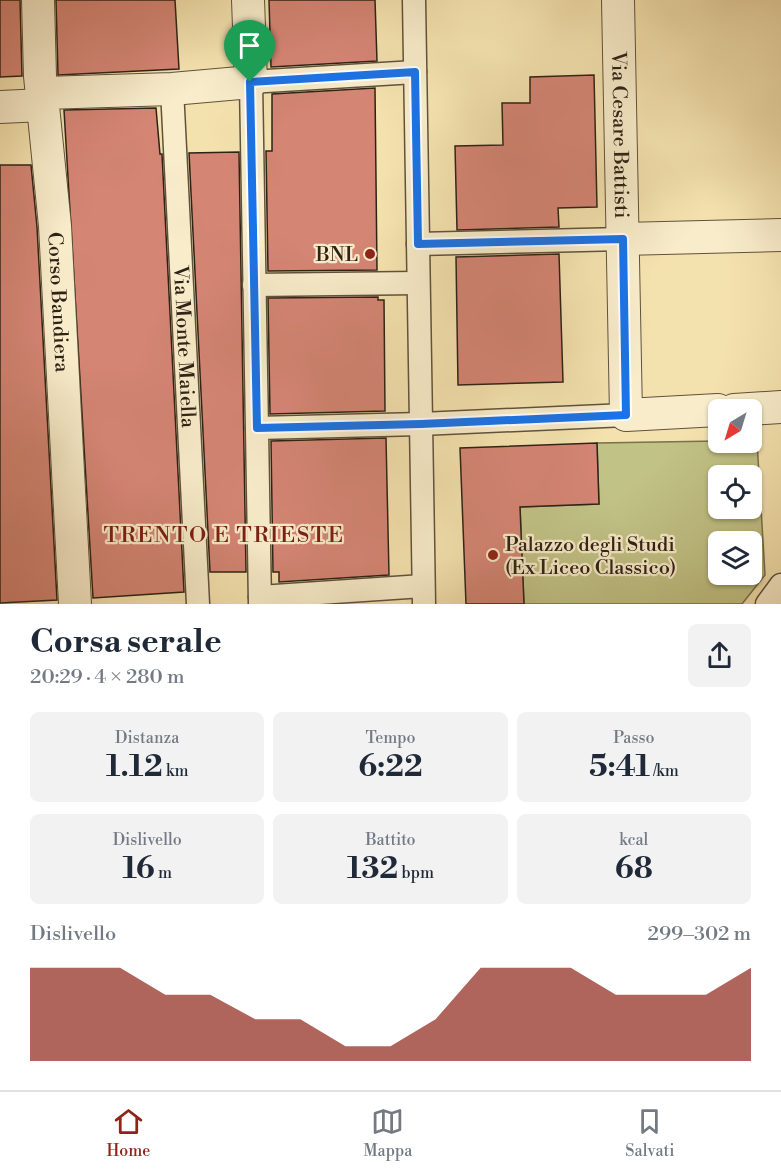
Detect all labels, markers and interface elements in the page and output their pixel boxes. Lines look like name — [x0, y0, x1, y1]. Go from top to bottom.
pin — [224, 20, 275, 82]
icon: arrive — [233, 29, 266, 62]
street label: Via Cesare Battisti — [605, 50, 633, 219]
street label: Corso Bandiera — [41, 231, 74, 374]
place label: BNL — [315, 243, 358, 268]
marker: BNL — [363, 247, 377, 261]
street label: Via Monte Maiella — [167, 264, 200, 429]
north arrow — [708, 399, 762, 453]
map controls — [708, 399, 762, 585]
button: locate — [708, 465, 762, 519]
district label: TRENTO E TRIESTE — [104, 522, 344, 549]
button: layers — [708, 531, 762, 585]
place label: Palazzo degli Studi (Ex Liceo Classico) — [505, 533, 676, 581]
marker: Palazzo degli Studi (Ex Liceo Classico) — [486, 548, 500, 562]
text: Corsa serale — [30, 622, 222, 663]
button: share — [688, 624, 751, 687]
text: 20:29 · 4 × 280 m — [30, 665, 185, 690]
text: Distanza — [115, 728, 179, 748]
text: Tempo — [365, 728, 416, 748]
text: Passo — [613, 728, 654, 748]
text: 1.12 — [106, 748, 163, 786]
text: 6:22 — [358, 748, 423, 786]
text: 5:41 — [589, 748, 650, 786]
text: km — [163, 761, 188, 781]
text: /km — [650, 761, 679, 781]
text: Dislivello — [113, 830, 182, 850]
text: Battito — [365, 830, 416, 850]
text: kcal — [619, 830, 648, 850]
text: 16 — [122, 850, 155, 888]
text: 132 — [347, 850, 398, 888]
text: 68 — [615, 850, 653, 888]
text: m — [155, 863, 172, 883]
text: bpm — [398, 863, 434, 883]
text: Dislivello — [30, 922, 116, 947]
text: 299–302 m — [648, 922, 751, 947]
tab: Home — [107, 1105, 150, 1161]
tab: Mappa — [363, 1105, 412, 1161]
tab: Salvati — [625, 1105, 674, 1161]

